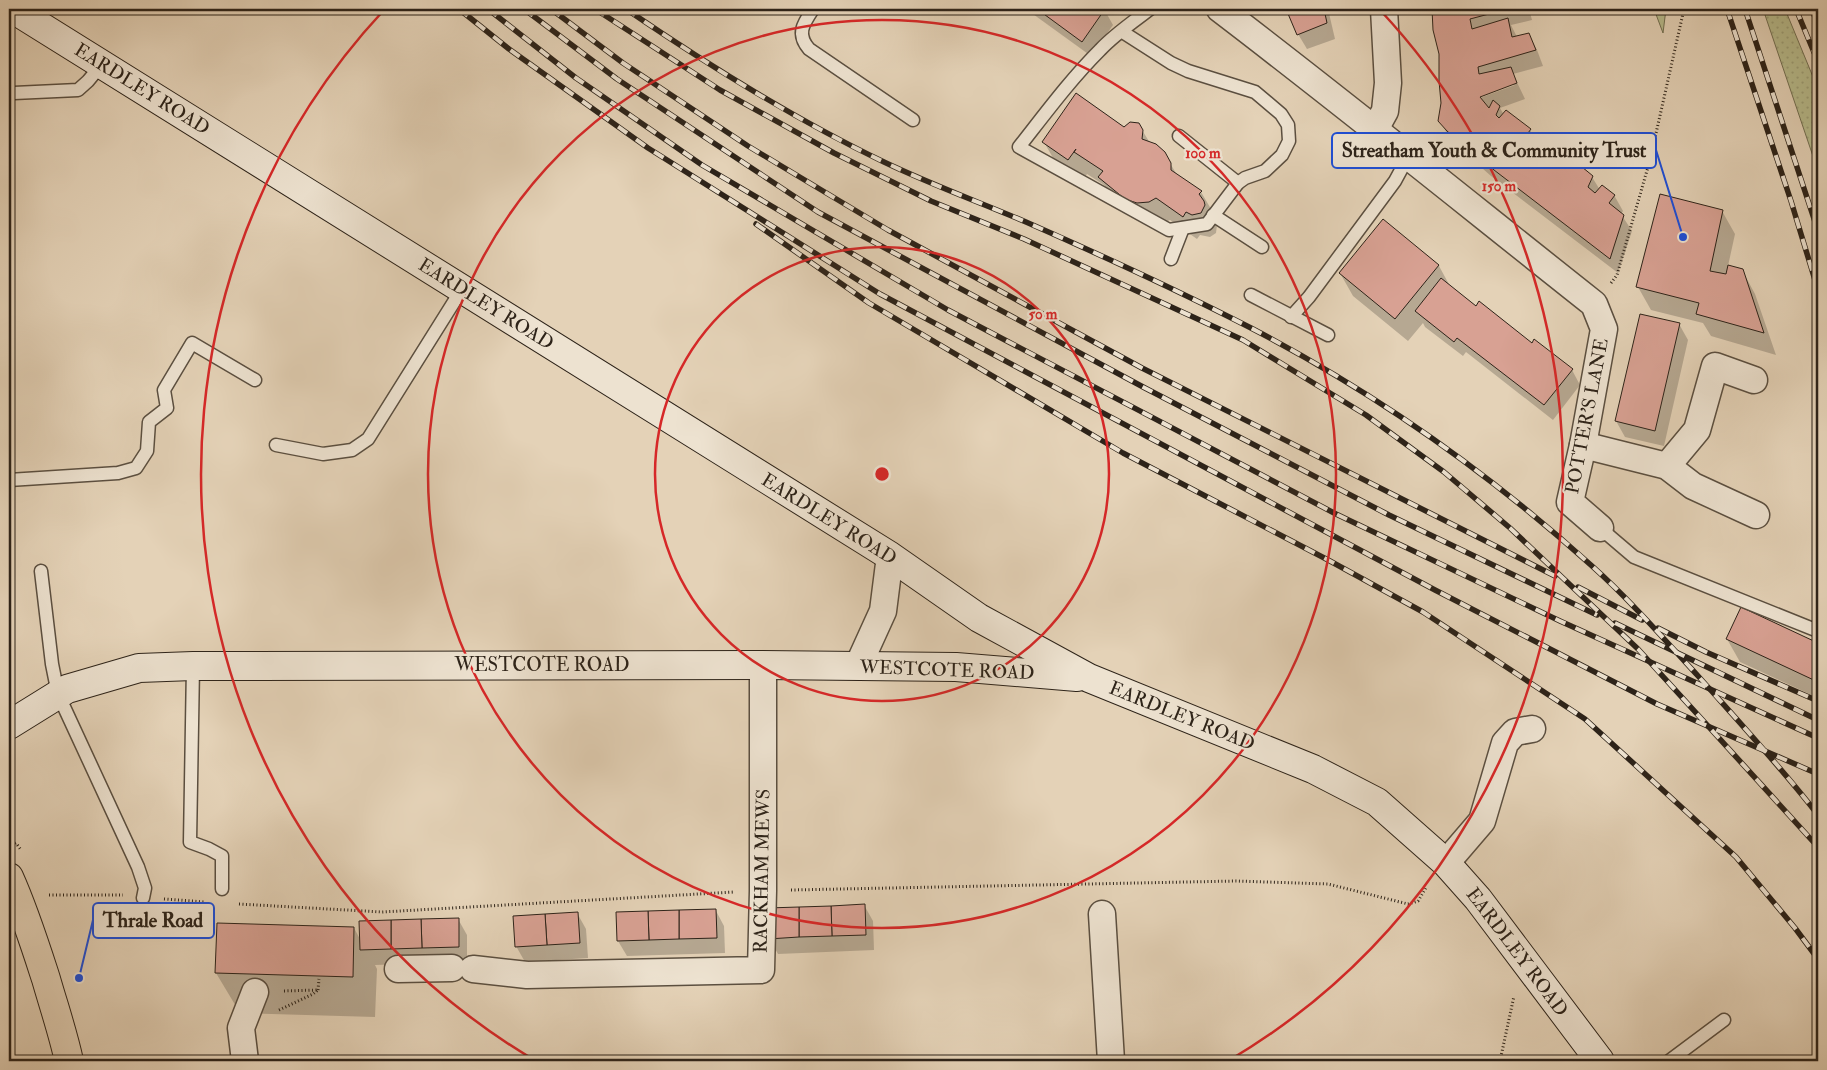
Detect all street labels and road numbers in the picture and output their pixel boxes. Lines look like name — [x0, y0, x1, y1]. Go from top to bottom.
street label: EARDLEY ROAD — [70, 38, 214, 140]
street label: EARDLEY ROAD — [414, 253, 558, 355]
street label: POTTER'S LANE — [1560, 336, 1614, 496]
street label: EARDLEY ROAD — [757, 468, 901, 570]
street label: WESTCOTE ROAD — [454, 653, 629, 677]
street label: WESTCOTE ROAD — [858, 655, 1035, 685]
street label: EARDLEY ROAD — [1106, 676, 1258, 756]
street label: RACKHAM MEWS — [749, 789, 775, 953]
street label: EARDLEY ROAD — [1461, 883, 1573, 1021]

